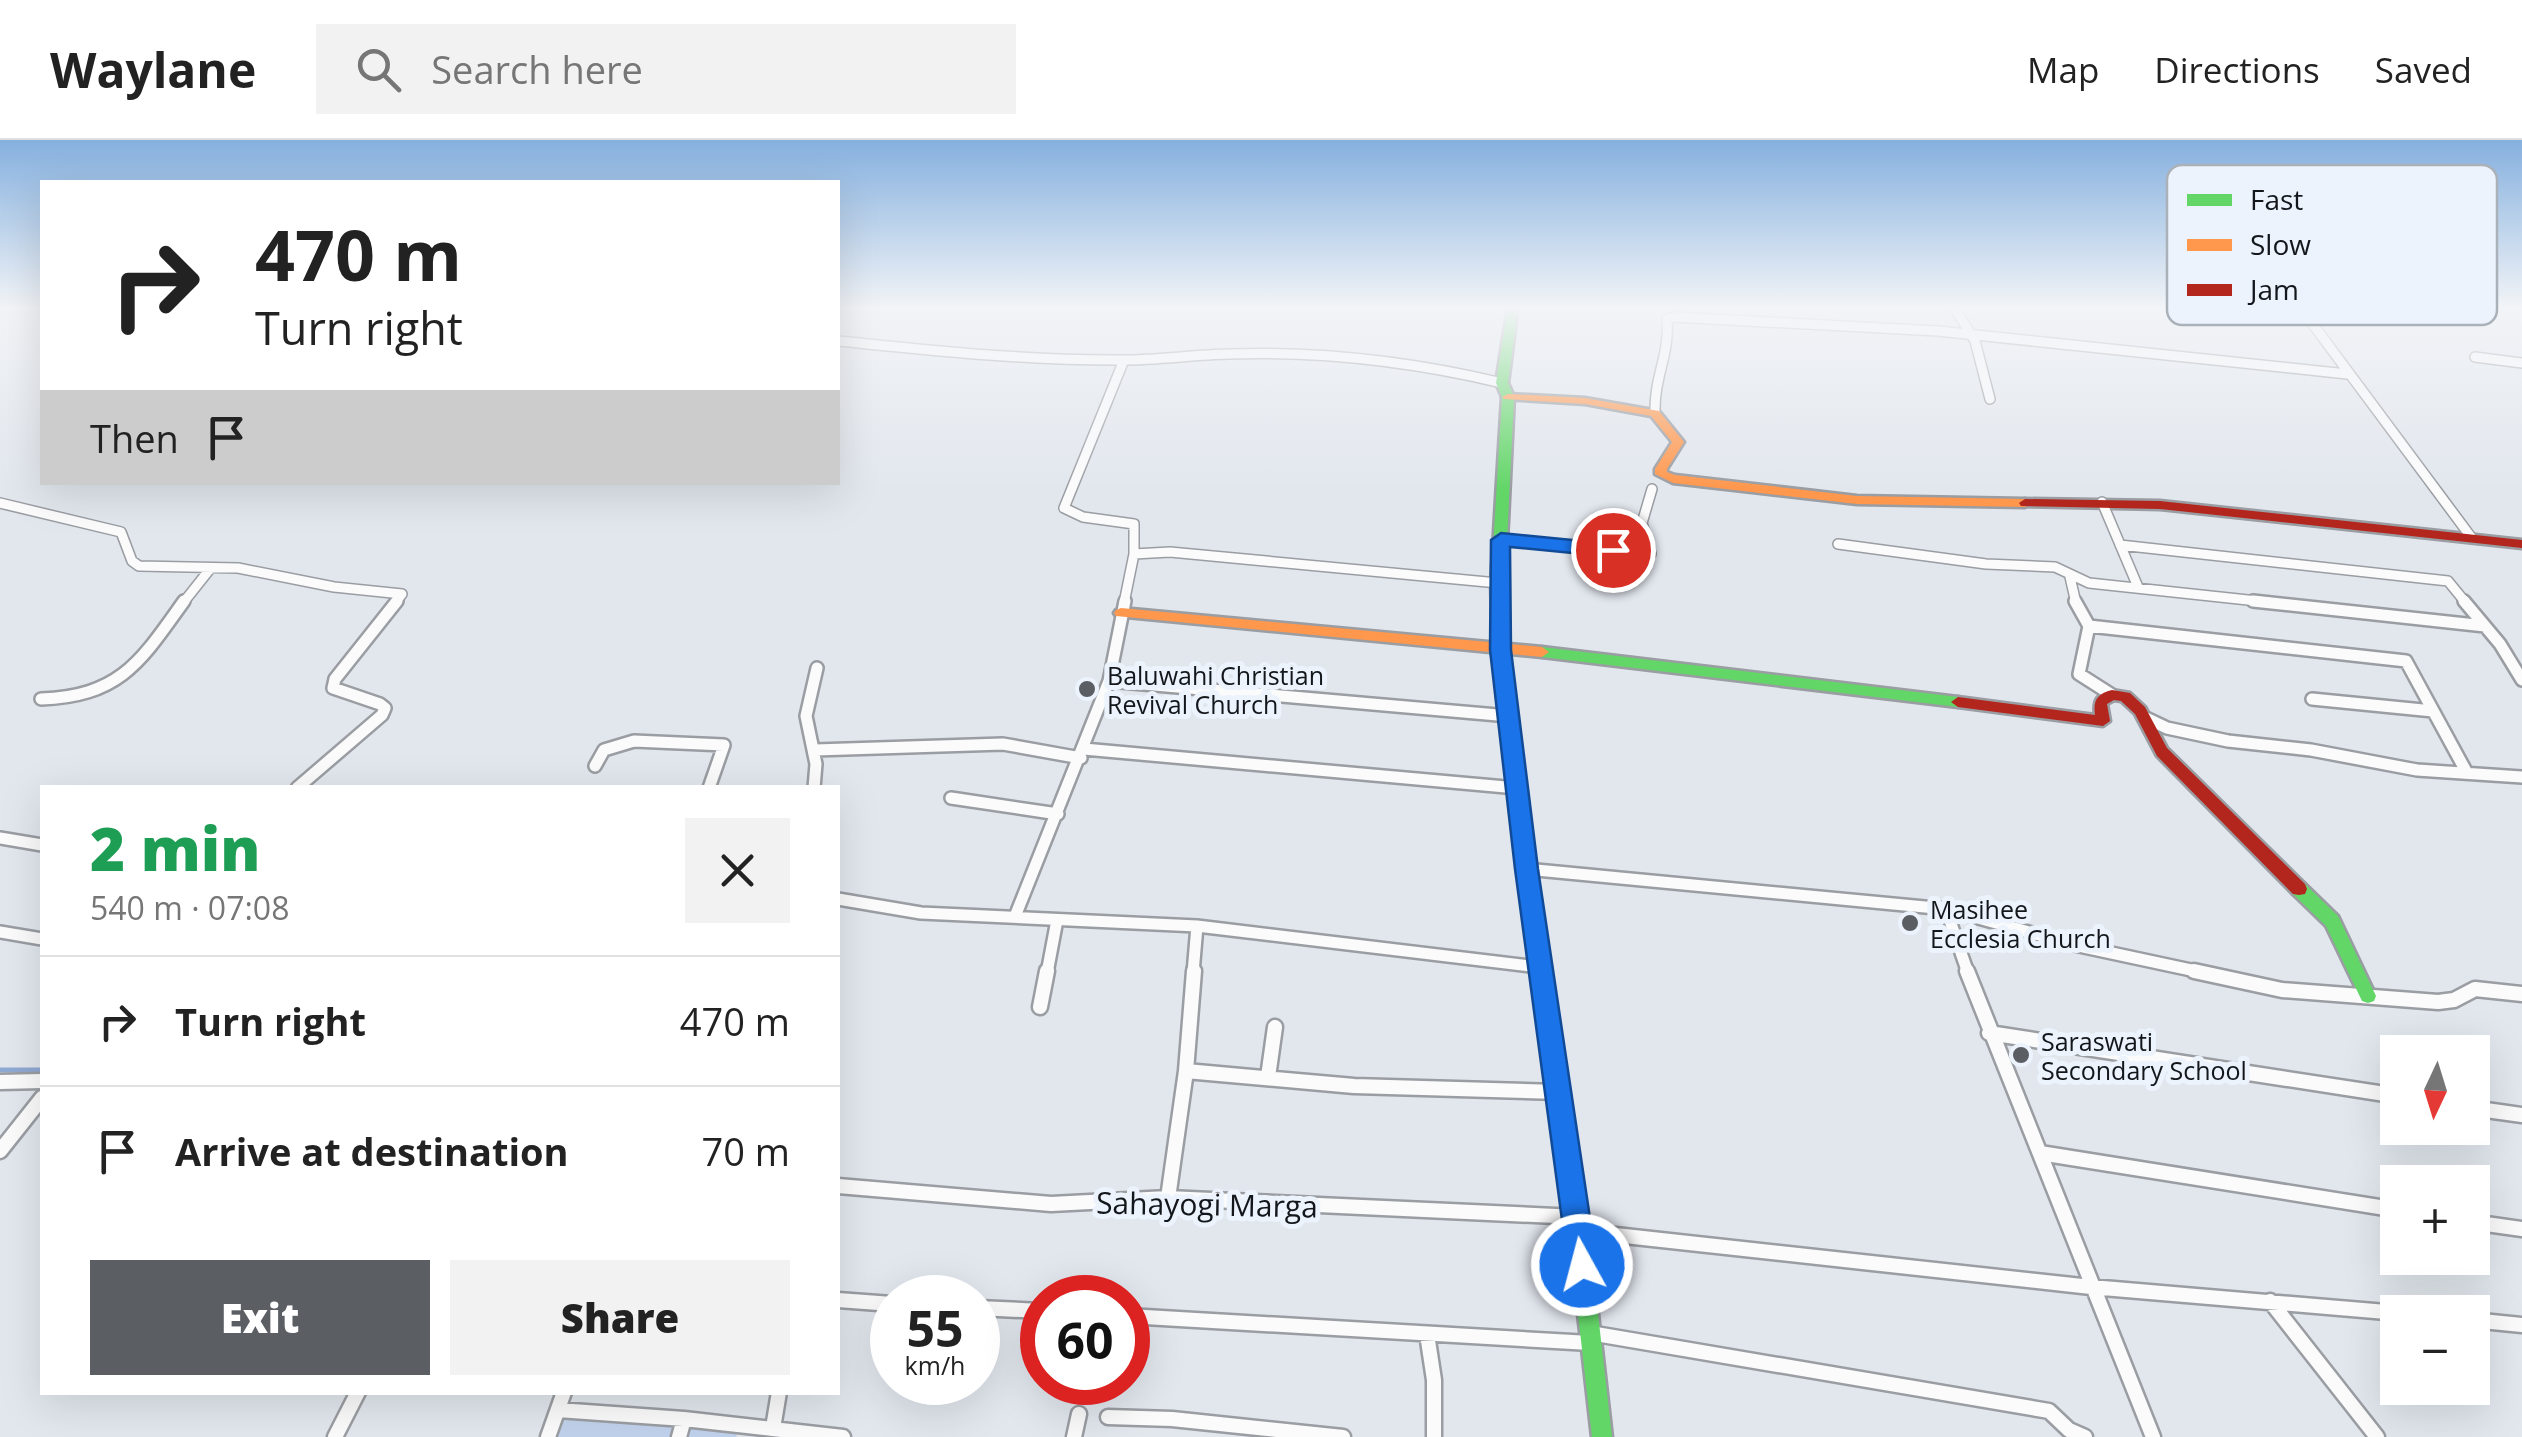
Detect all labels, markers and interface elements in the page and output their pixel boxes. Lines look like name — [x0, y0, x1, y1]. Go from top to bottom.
search box — [316, 24, 1016, 114]
text: Waylane — [50, 37, 256, 102]
icon: search — [351, 42, 406, 97]
text: Search here — [431, 43, 643, 95]
text: Map — [2027, 46, 2099, 93]
text: Directions — [2154, 46, 2320, 93]
text: Saved — [2375, 46, 2472, 93]
legend — [2167, 165, 2497, 325]
text: Fast — [2250, 180, 2303, 218]
text: 470 m — [255, 206, 462, 302]
icon: right — [90, 220, 220, 350]
text: Slow — [2250, 225, 2311, 263]
text: Jam — [2247, 270, 2299, 308]
text: Turn right — [255, 297, 463, 358]
icon: arrive — [199, 410, 254, 465]
text: Then — [90, 412, 179, 464]
pin — [1571, 508, 1656, 593]
icon: arrive — [1586, 523, 1641, 578]
place label: Baluwahi Christian Revival Church — [1107, 658, 1324, 721]
marker: Baluwahi Christian Revival Church — [1076, 678, 1098, 700]
text: 2 min — [90, 807, 260, 889]
button: close — [685, 818, 790, 923]
text: 540 m · 07:08 — [90, 886, 289, 929]
place label: Masihee Ecclesia Church — [1930, 892, 2111, 955]
marker: Masihee Ecclesia Church — [1899, 912, 1921, 934]
icon: right — [90, 994, 145, 1049]
text: Turn right — [175, 995, 366, 1047]
text: 470 m — [680, 995, 790, 1047]
place label: Saraswati Secondary School — [2041, 1024, 2247, 1087]
north arrow — [2380, 1035, 2490, 1145]
map controls — [2380, 1035, 2490, 1405]
marker: Saraswati Secondary School — [2010, 1044, 2032, 1066]
icon: arrive — [90, 1124, 145, 1179]
text: Arrive at destination — [175, 1125, 569, 1177]
text: 70 m — [701, 1125, 790, 1177]
button: + — [2380, 1165, 2490, 1275]
street label: Sahayogi Marga — [1096, 1182, 1318, 1226]
position arrow — [1530, 1213, 1634, 1317]
button: Exit — [90, 1260, 430, 1375]
button: Share — [450, 1260, 790, 1375]
speed limit sign: 60 — [1020, 1275, 1150, 1405]
text: 55 — [906, 1294, 964, 1362]
button: − — [2380, 1295, 2490, 1405]
text: km/h — [905, 1348, 965, 1382]

